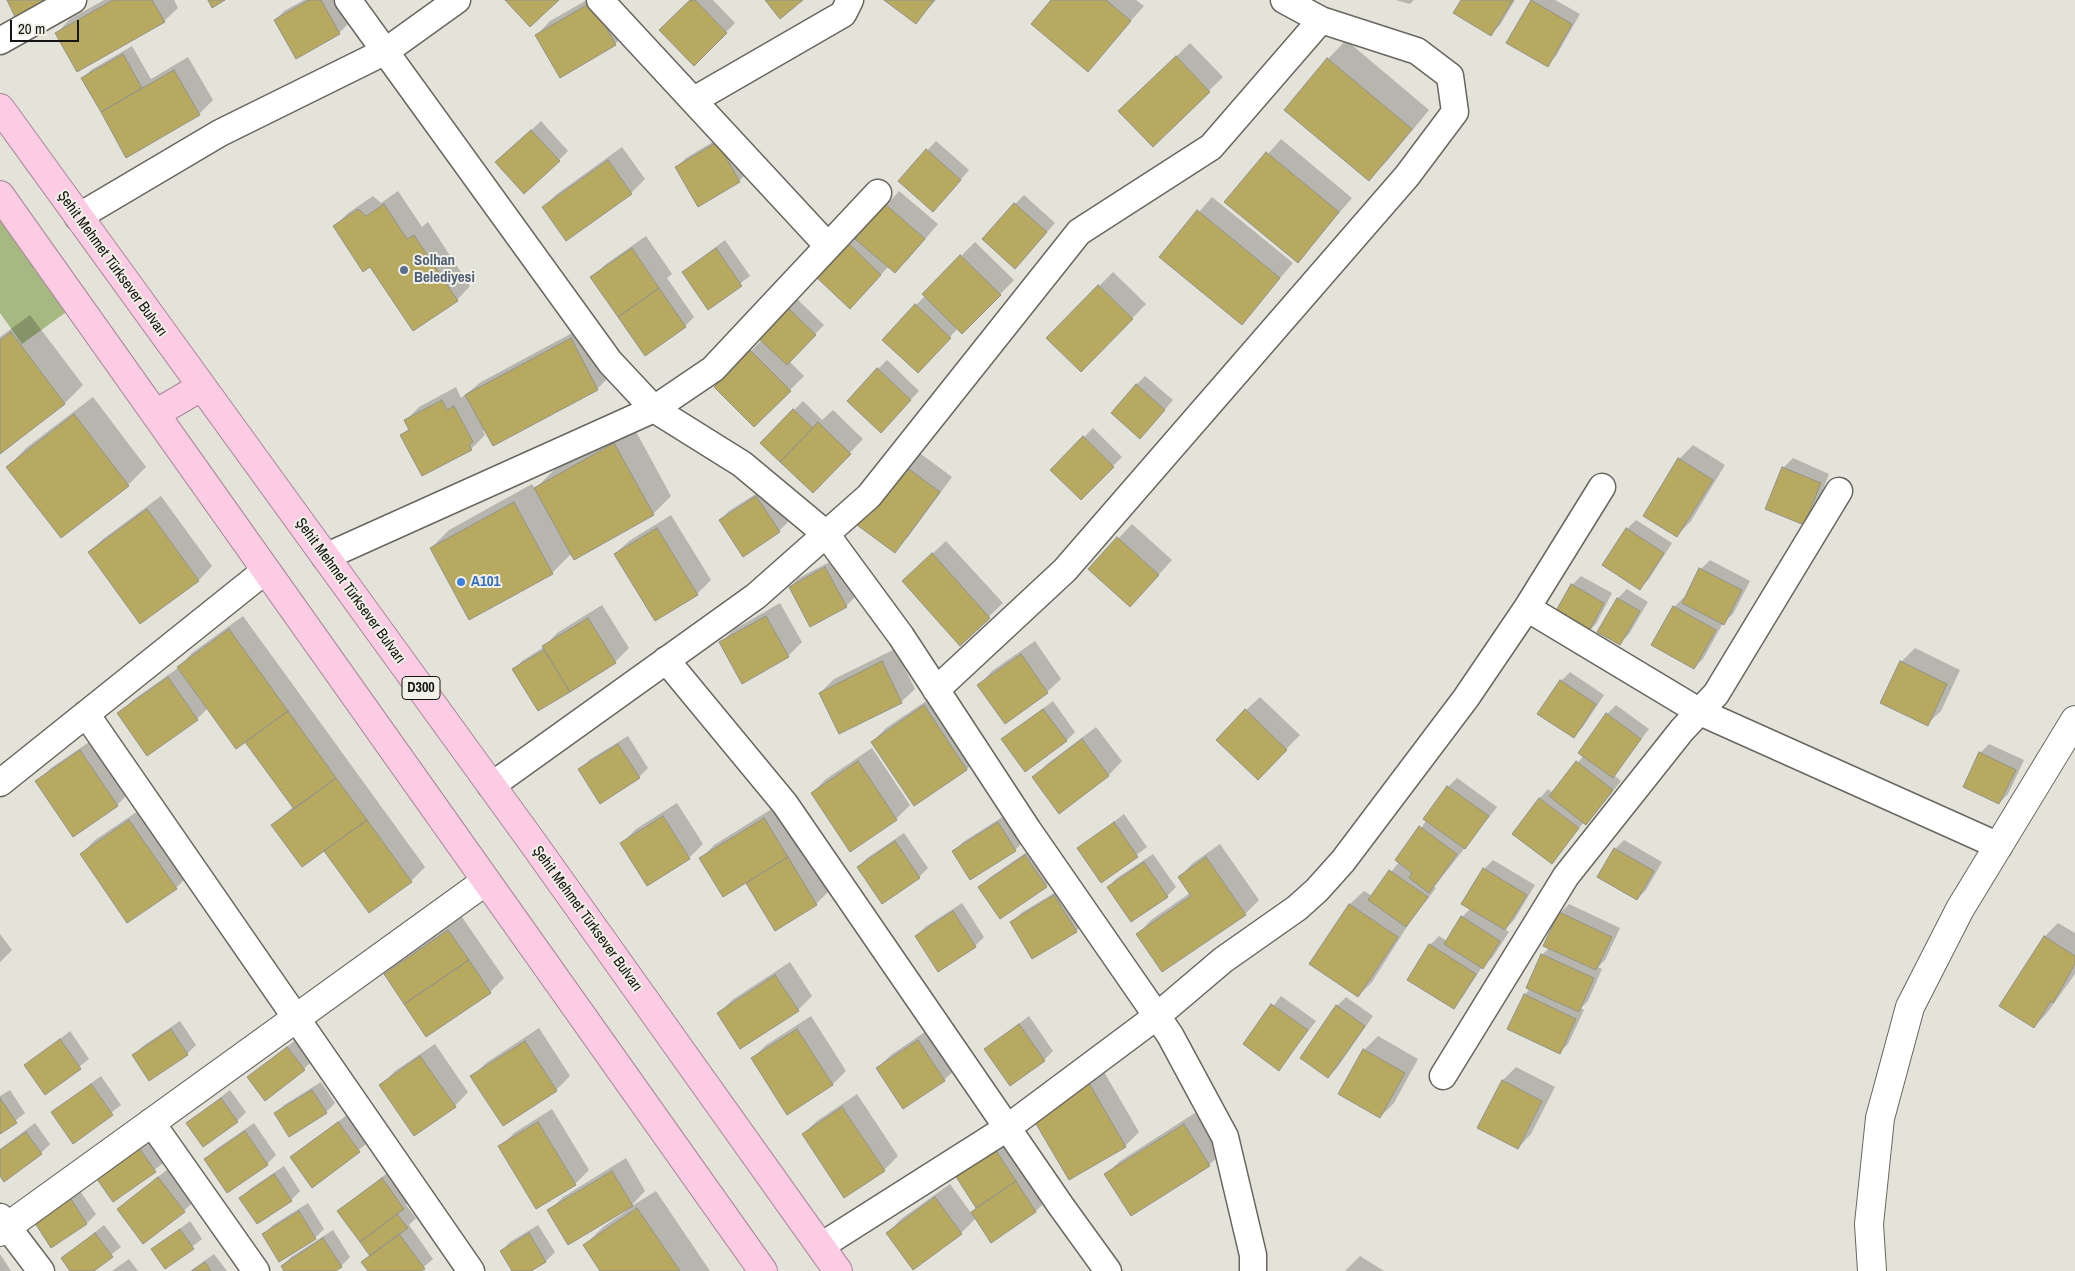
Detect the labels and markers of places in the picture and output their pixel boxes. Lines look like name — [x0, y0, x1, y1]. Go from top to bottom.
place label: Solhan Belediyesi — [414, 252, 475, 287]
marker: Solhan Belediyesi — [398, 264, 410, 276]
place label: A101 — [471, 573, 500, 591]
marker: A101 — [455, 576, 467, 588]

